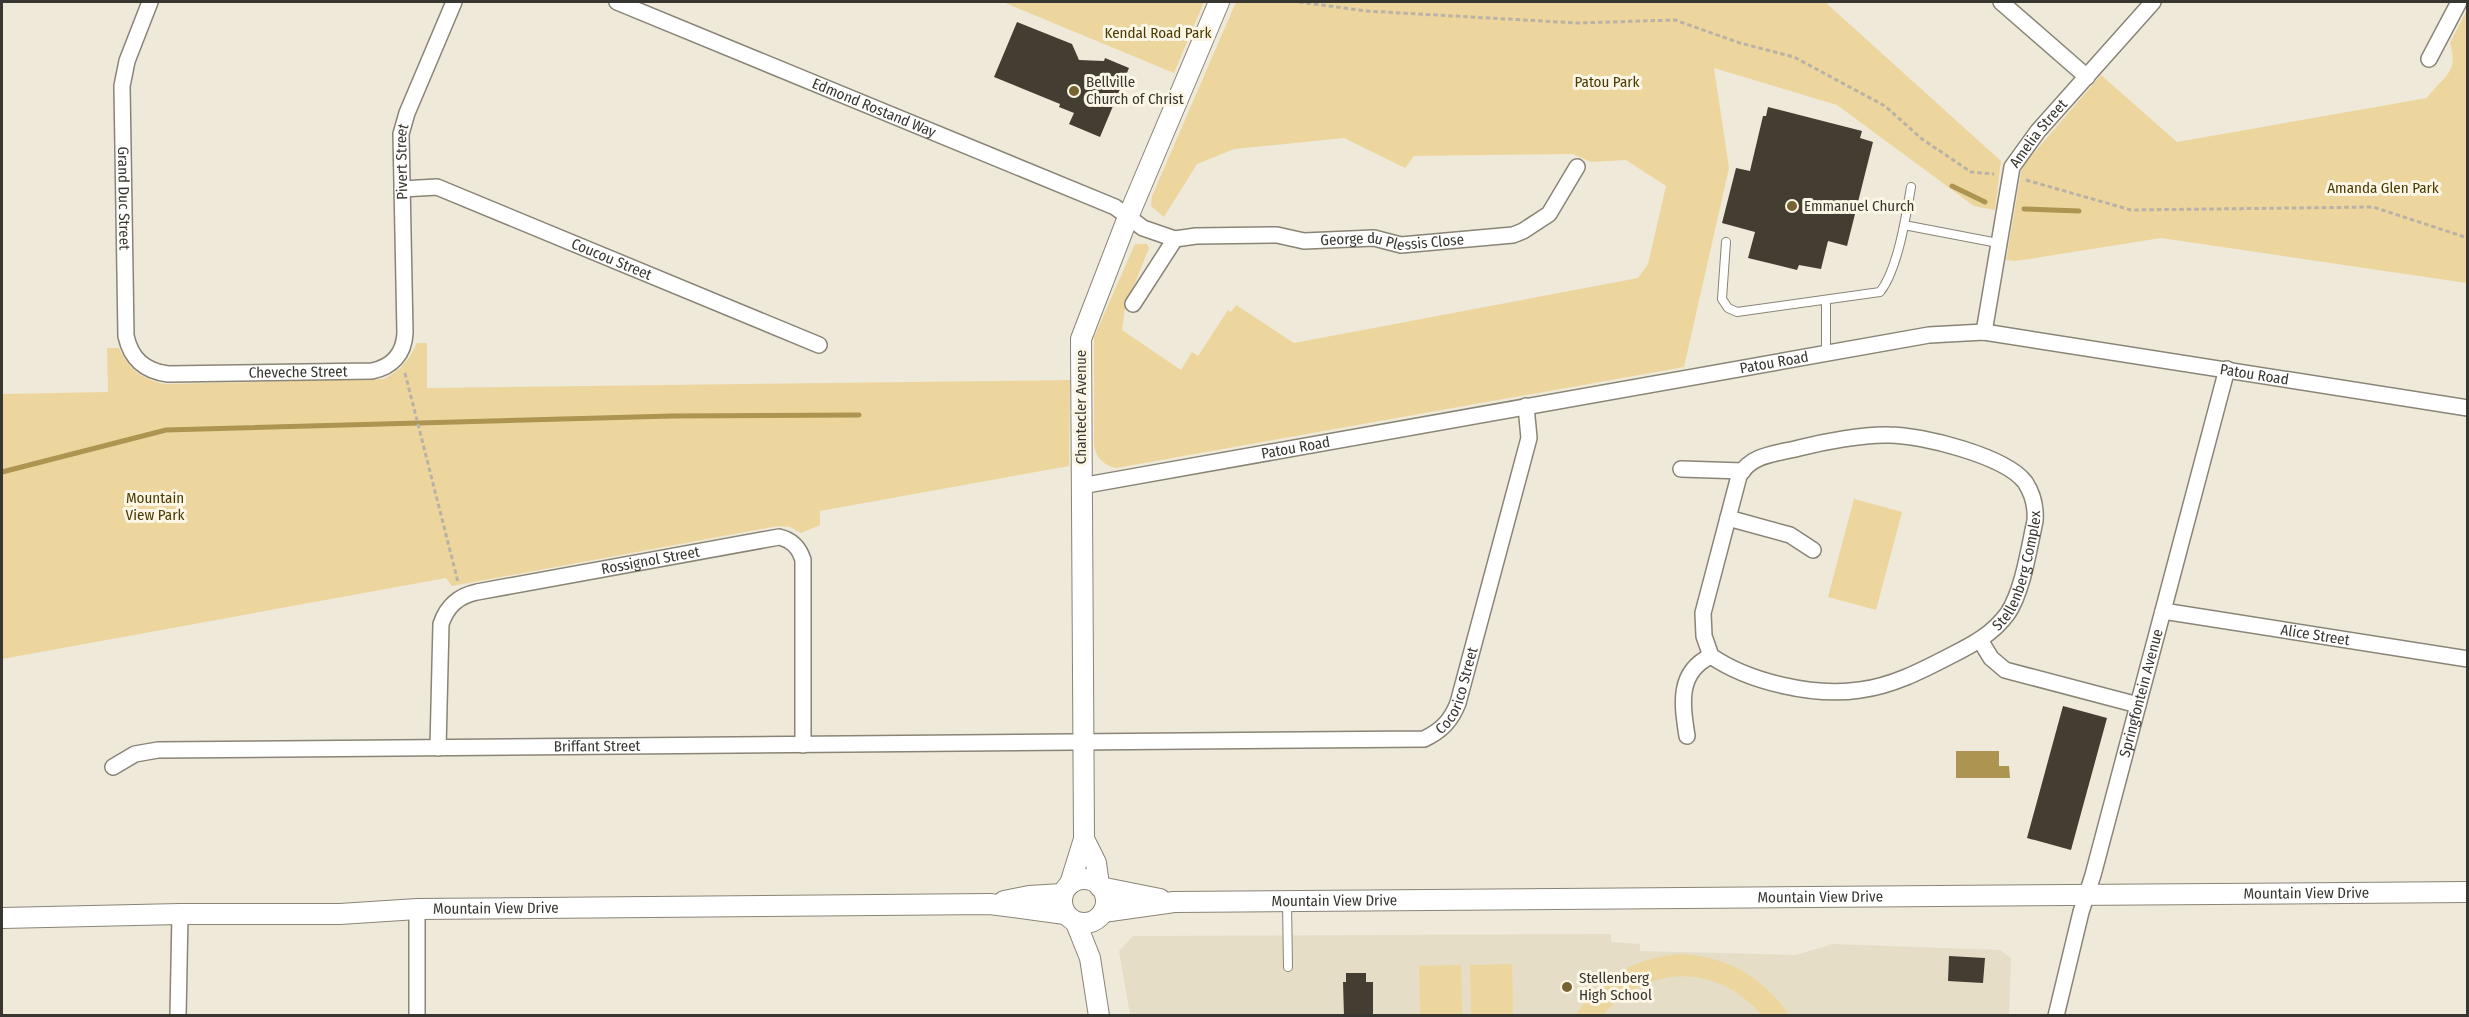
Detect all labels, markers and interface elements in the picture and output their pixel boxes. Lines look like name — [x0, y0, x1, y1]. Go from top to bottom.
park label: Kendal Road Park — [1104, 24, 1212, 42]
place label: Bellville Church of Christ — [1086, 73, 1184, 108]
park label: Patou Park — [1575, 73, 1640, 91]
street label: Edmond Rostand Way — [809, 74, 939, 141]
marker: Bellville Church of Christ — [1067, 84, 1081, 98]
street label: Amelia Street — [2006, 95, 2071, 171]
street label: Pivert Street — [392, 121, 413, 200]
street label: Grand Duc Street — [114, 146, 134, 250]
park label: Amanda Glen Park — [2327, 179, 2439, 197]
place label: Emmanuel Church — [1804, 197, 1914, 215]
marker: Emmanuel Church — [1785, 199, 1799, 213]
street label: George du Plessis Close — [1320, 229, 1465, 255]
street label: Coucou Street — [569, 235, 655, 284]
street label: Patou Road — [1738, 348, 1810, 378]
street label: Chantecler Avenue — [1072, 350, 1090, 464]
street label: Patou Road — [2219, 360, 2290, 389]
street label: Cheveche Street — [248, 362, 348, 382]
street label: Patou Road — [1260, 433, 1331, 463]
park label: Mountain View Park — [126, 489, 184, 524]
street label: Stellenberg Complex — [1989, 510, 2045, 634]
street label: Rossignol Street — [600, 543, 701, 578]
street label: Alice Street — [2279, 621, 2351, 649]
street label: Springfontein Avenue — [2116, 627, 2167, 759]
street label: Cocorico Street — [1432, 645, 1482, 738]
street label: Briffant Street — [554, 737, 641, 756]
street label: Mountain View Drive — [2243, 884, 2369, 903]
street label: Mountain View Drive — [1757, 888, 1883, 906]
street label: Mountain View Drive — [1271, 891, 1397, 910]
street label: Mountain View Drive — [433, 899, 559, 918]
place label: Stellenberg High School — [1579, 969, 1652, 1004]
marker: Stellenberg High School — [1560, 980, 1574, 994]

